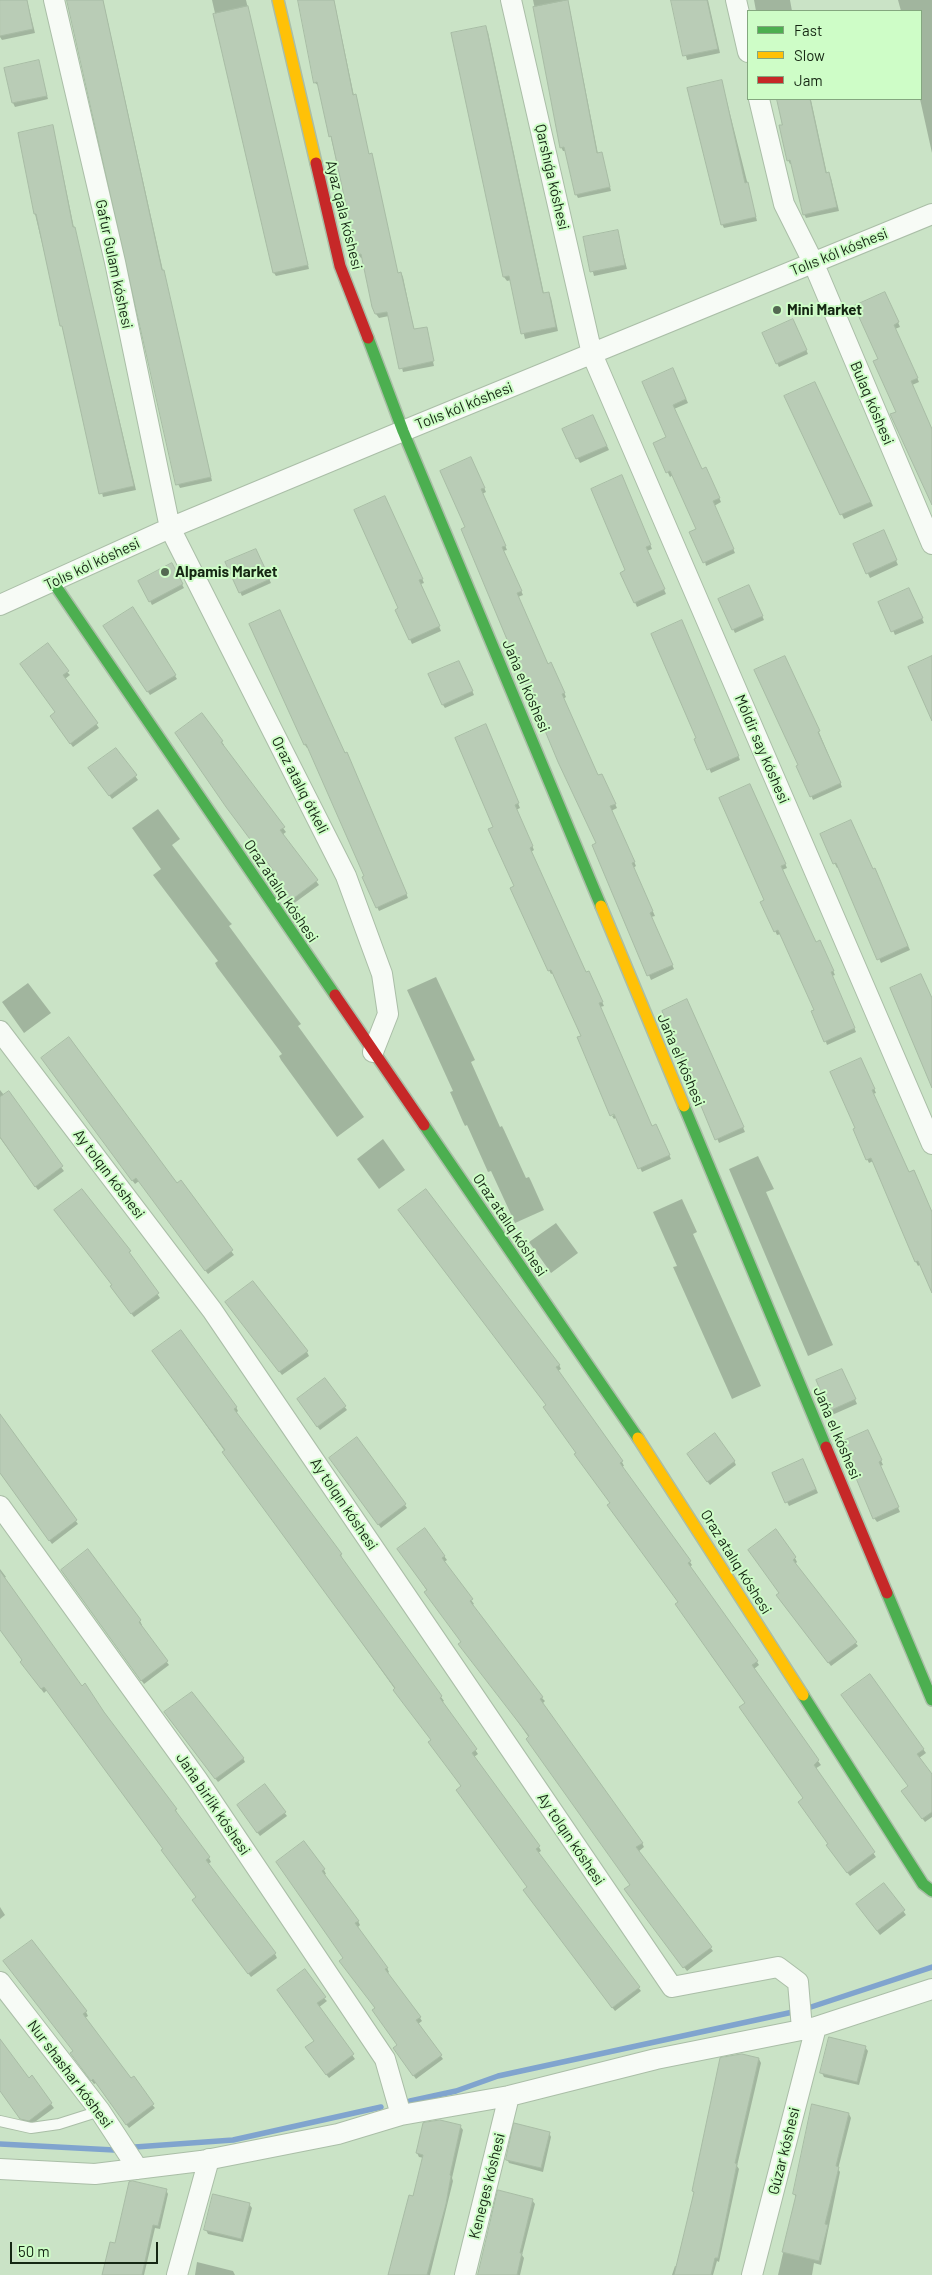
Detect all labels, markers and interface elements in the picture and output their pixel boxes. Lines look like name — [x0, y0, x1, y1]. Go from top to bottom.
legend — [747, 10, 922, 100]
text: Fast — [794, 21, 822, 39]
text: Slow — [794, 46, 825, 64]
text: Jam — [794, 71, 823, 89]
street label: Qarshıǵa kóshesi — [531, 122, 573, 232]
street label: Ayaz qala kóshesi — [322, 158, 366, 272]
street label: Gafur Gulam kóshesi — [92, 198, 136, 330]
street label: Tolıs kól kóshesi — [788, 224, 890, 280]
place label: Mini Market — [787, 301, 862, 319]
marker: Mini Market — [771, 304, 783, 316]
street label: Bulaq kóshesi — [846, 359, 898, 447]
street label: Tolıs kól kóshesi — [413, 378, 515, 434]
street label: Tolıs kól kóshesi — [41, 534, 143, 594]
place label: Alpamis Market — [175, 563, 277, 581]
marker: Alpamis Market — [159, 566, 171, 578]
street label: Jańa el kóshesi — [498, 637, 554, 735]
street label: Móldir say kóshesi — [731, 692, 793, 806]
street label: Oraz atalıq ótkeli — [268, 733, 332, 837]
street label: Oraz atalıq kóshesi — [240, 836, 322, 946]
street label: Jańa el kóshesi — [653, 1011, 709, 1109]
street label: Ay tolqın kóshesi — [70, 1126, 148, 1222]
street label: Oraz atalıq kóshesi — [469, 1170, 551, 1280]
street label: Jańa el kóshesi — [809, 1384, 865, 1482]
street label: Ay tolqın kóshesi — [307, 1454, 381, 1554]
street label: Oraz atalıq kóshesi — [697, 1506, 775, 1618]
street label: Jańa birlik kóshesi — [172, 1749, 254, 1859]
street label: Ay tolqın kóshesi — [534, 1789, 608, 1889]
street label: Nur shashar kóshesi — [24, 2017, 116, 2131]
street label: Gúzar kóshesi — [764, 2105, 804, 2197]
street label: Keneges kóshesi — [465, 2131, 509, 2241]
scale bar — [12, 2232, 160, 2264]
text: 50 m — [18, 2242, 50, 2260]

